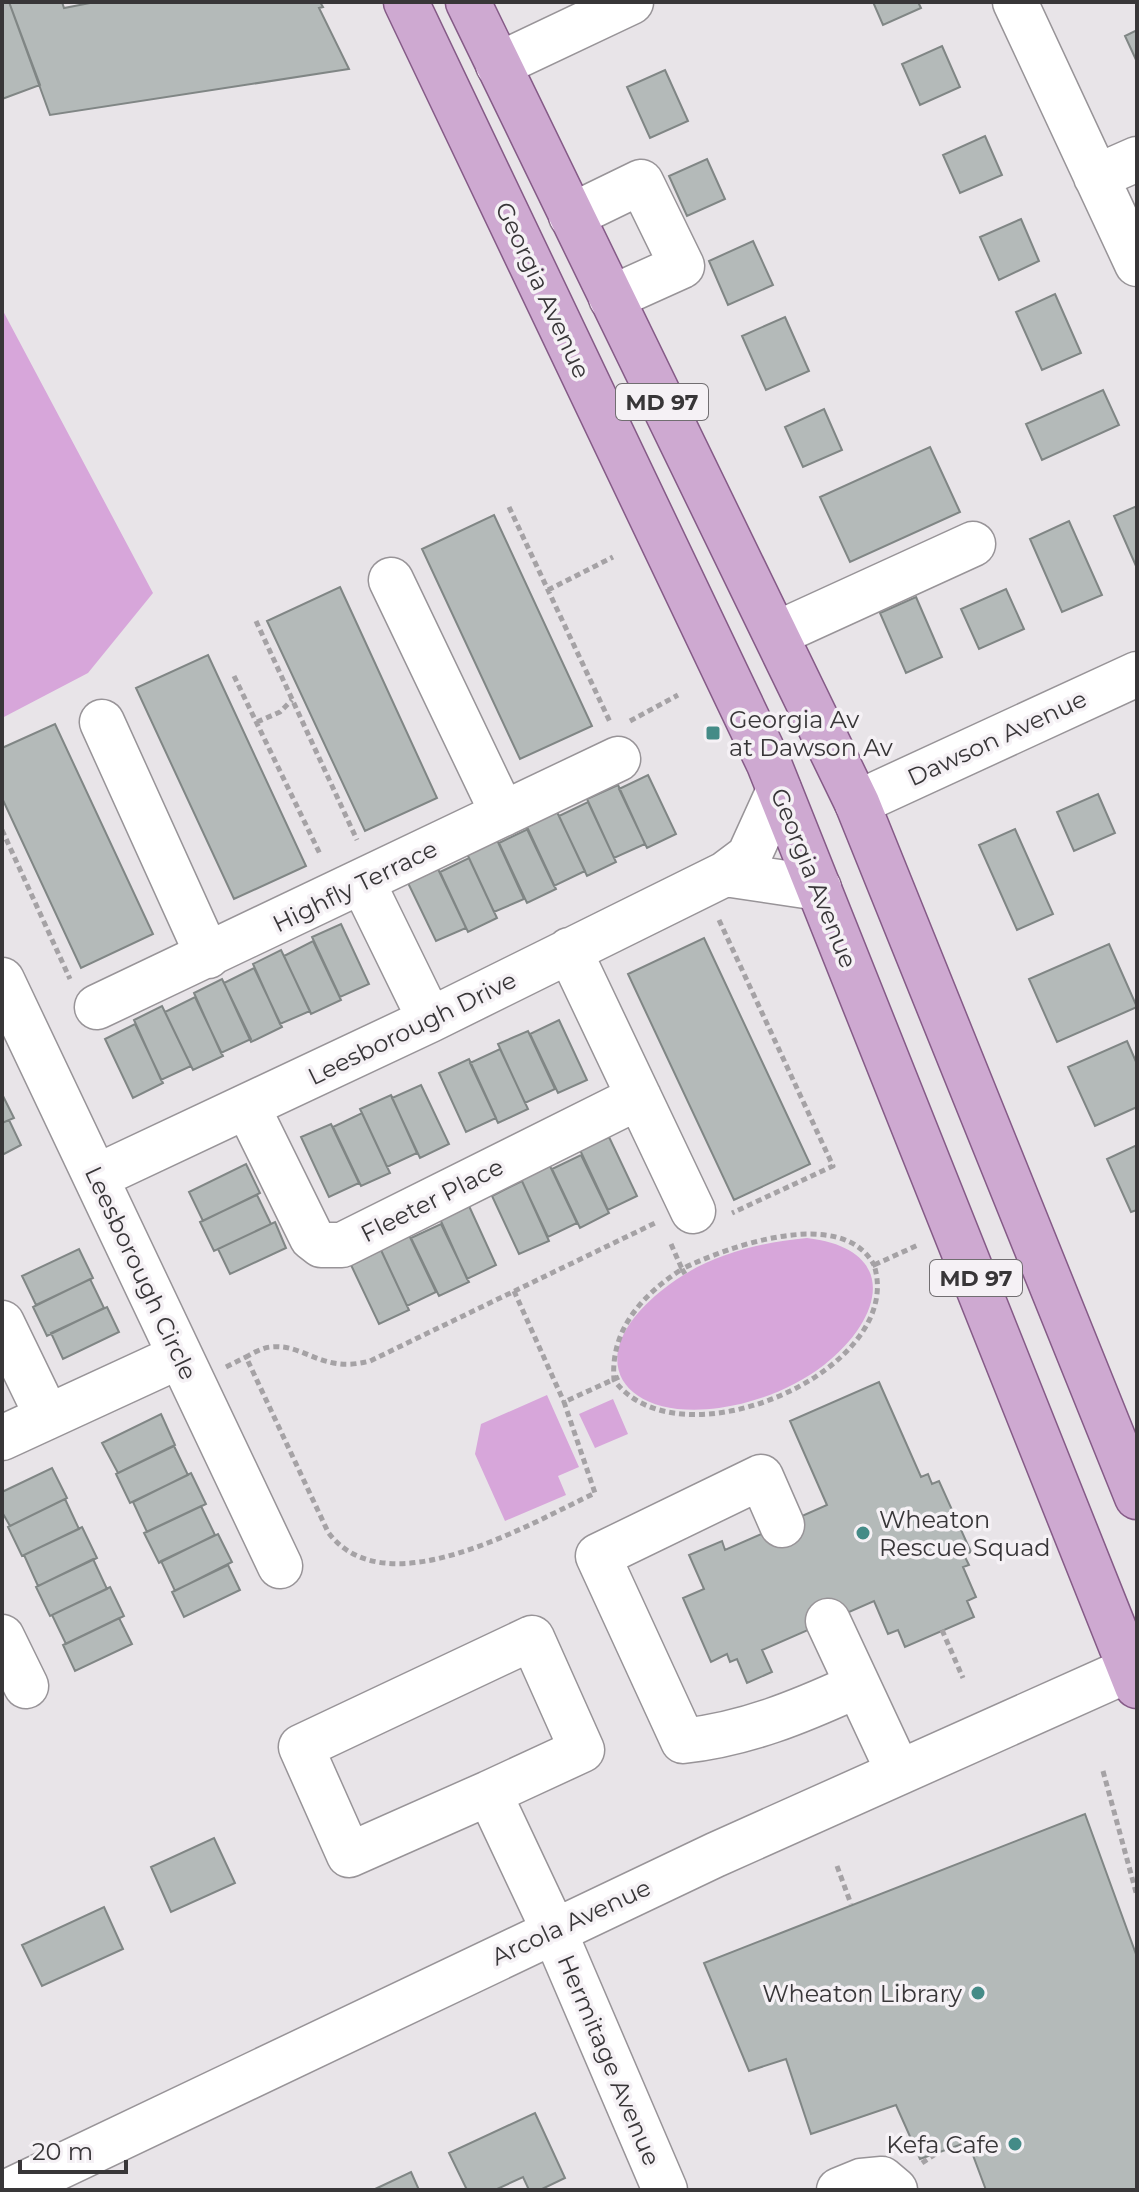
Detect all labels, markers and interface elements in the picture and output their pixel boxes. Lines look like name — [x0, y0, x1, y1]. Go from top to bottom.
street label: Georgia Avenue — [489, 197, 597, 383]
road number: MD 97 — [616, 384, 708, 420]
street label: Dawson Avenue — [903, 684, 1091, 792]
place label: Georgia Av at Dawson Av — [729, 705, 893, 762]
marker: Georgia Av at Dawson Av — [704, 724, 722, 742]
street label: Georgia Avenue — [765, 784, 863, 972]
street label: Highfly Terrace — [268, 834, 442, 938]
street label: Leesborough Drive — [303, 965, 521, 1091]
street label: Fleeter Place — [356, 1152, 508, 1248]
street label: Leesborough Circle — [79, 1162, 203, 1384]
road number: MD 97 — [930, 1260, 1022, 1296]
place label: Wheaton Rescue Squad — [879, 1505, 1051, 1562]
marker: Wheaton Rescue Squad — [854, 1524, 872, 1542]
street label: Arcola Avenue — [487, 1872, 655, 1972]
street label: Hermitage Avenue — [551, 1950, 667, 2170]
place label: Wheaton Library — [762, 1979, 962, 2008]
marker: Wheaton Library — [969, 1984, 987, 2002]
scale bar — [20, 2124, 126, 2174]
place label: Kefa Cafe — [886, 2130, 999, 2159]
marker: Kefa Cafe — [1006, 2135, 1024, 2153]
text: 20 m — [32, 2137, 93, 2166]

